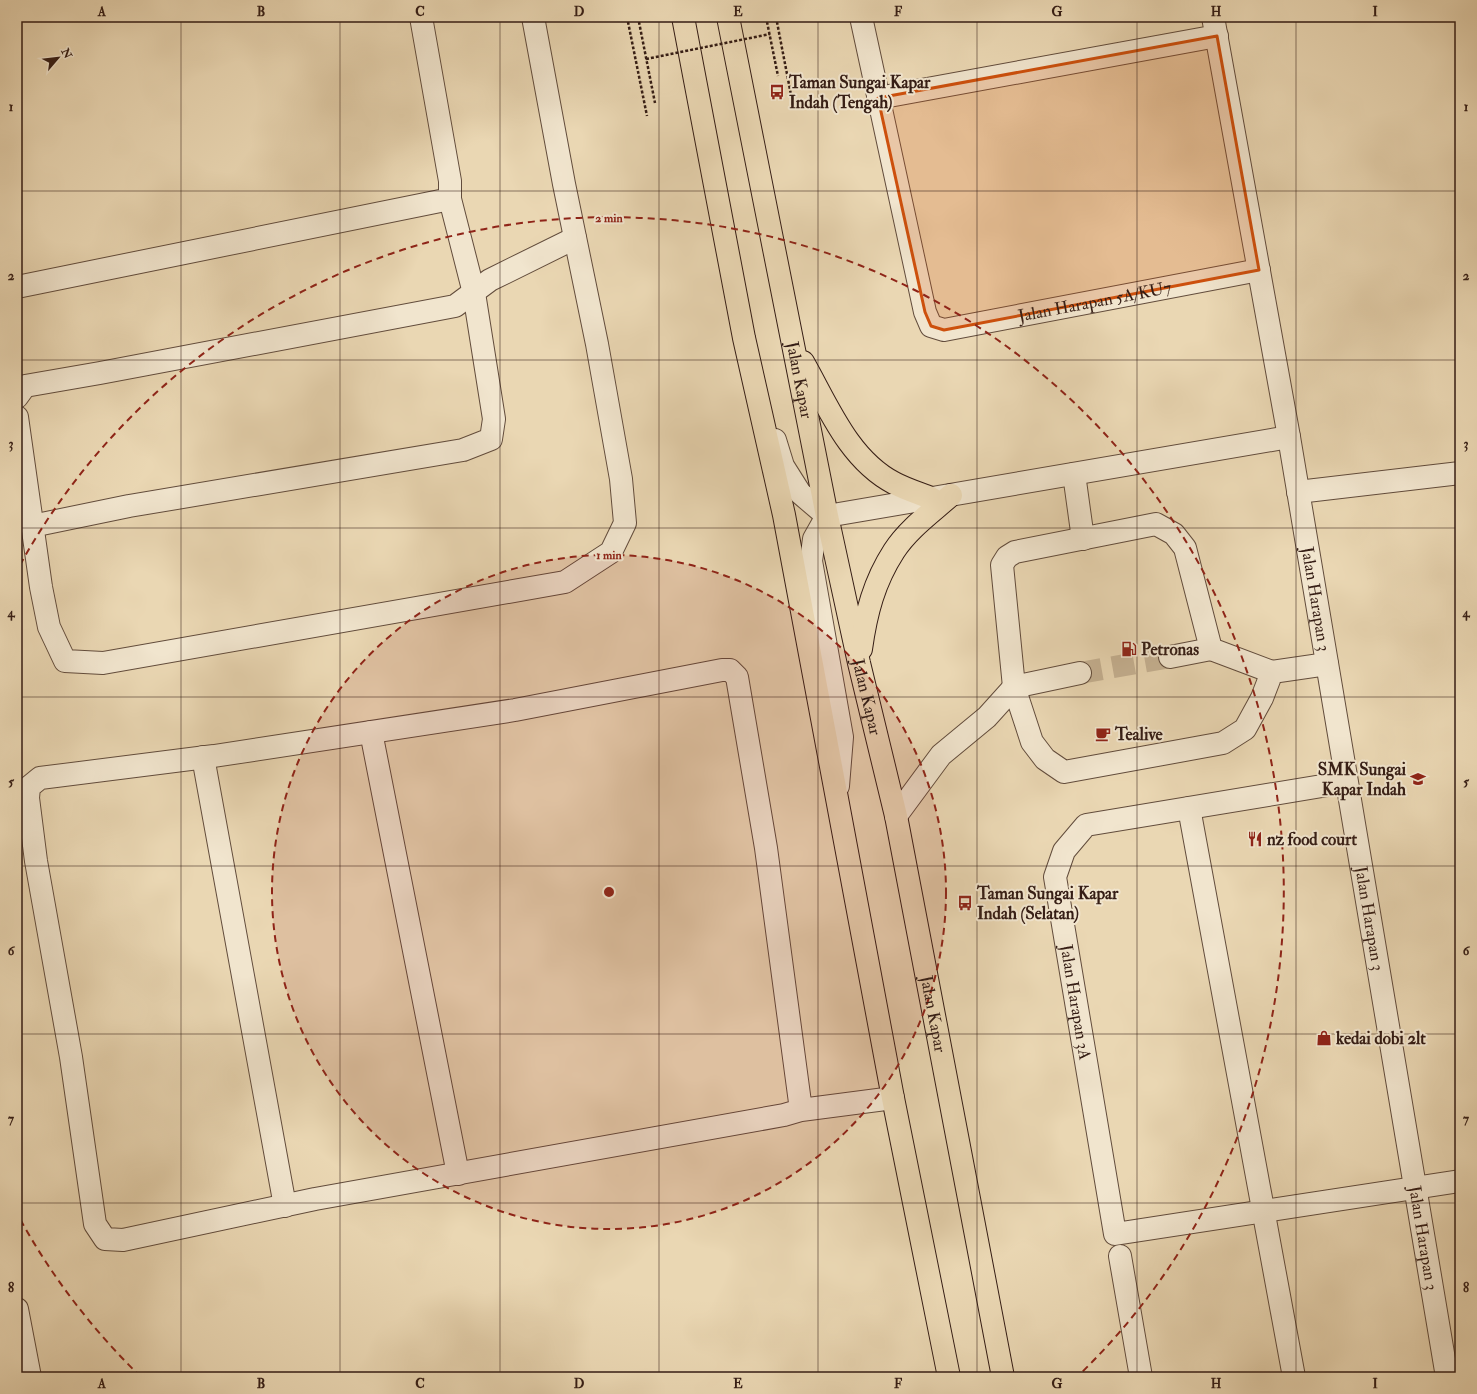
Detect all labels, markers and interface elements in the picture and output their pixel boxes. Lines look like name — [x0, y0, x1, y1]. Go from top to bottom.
text: A — [97, 4, 107, 20]
text: B — [257, 4, 265, 20]
text: C — [415, 4, 425, 20]
text: D — [574, 4, 585, 20]
text: E — [733, 4, 743, 20]
text: F — [894, 4, 903, 20]
text: G — [1052, 4, 1063, 20]
text: H — [1211, 4, 1222, 20]
text: I — [1372, 4, 1378, 20]
north arrow — [38, 38, 78, 78]
text: N — [58, 45, 75, 62]
place label: Taman Sungai Kapar Indah (Tengah) — [788, 72, 931, 114]
bus stop icon: Taman Sungai Kapar Indah (Tengah) — [768, 83, 786, 101]
text: 1 — [9, 99, 14, 115]
text: 1 — [1464, 99, 1469, 115]
text: 2 min — [595, 211, 623, 226]
text: 2 — [8, 268, 15, 284]
text: 2 — [1463, 268, 1470, 284]
street label: Jalan Harapan 5A/KU7 — [1015, 277, 1173, 328]
street label: Jalan Kapar — [780, 339, 818, 421]
text: 3 — [9, 436, 14, 452]
text: 3 — [1464, 436, 1469, 452]
street label: Jalan Harapan 3 — [1295, 544, 1335, 653]
text: 1 min — [596, 548, 623, 563]
text: 4 — [6, 605, 15, 621]
text: 4 — [1461, 605, 1470, 621]
place label: Petronas — [1141, 639, 1199, 660]
fuel station icon: Petronas — [1120, 640, 1138, 658]
street label: Jalan Kapar — [846, 656, 886, 738]
place label: Tealive — [1114, 724, 1164, 745]
cafe icon: Tealive — [1094, 725, 1112, 743]
place label: SMK Sungai Kapar Indah — [1318, 759, 1406, 801]
school or university icon: SMK Sungai Kapar Indah — [1409, 770, 1427, 788]
text: 5 — [8, 774, 14, 790]
text: 5 — [1463, 774, 1469, 790]
place label: nz food court — [1266, 829, 1357, 850]
restaurant icon: nz food court — [1246, 830, 1264, 848]
street label: Jalan Harapan 3 — [1349, 864, 1389, 973]
place label: Taman Sungai Kapar Indah (Selatan) — [976, 883, 1119, 925]
centre of rings — [602, 885, 616, 899]
bus stop icon: Taman Sungai Kapar Indah (Selatan) — [956, 894, 974, 912]
street label: Jalan Harapan 3A — [1054, 942, 1096, 1062]
text: 6 — [8, 943, 16, 959]
text: 6 — [1463, 943, 1471, 959]
street label: Jalan Kapar — [914, 973, 951, 1055]
place label: kedai dobi 2lt — [1335, 1028, 1426, 1049]
shop icon: kedai dobi 2lt — [1315, 1029, 1333, 1047]
text: 7 — [8, 1111, 15, 1127]
text: 7 — [1463, 1111, 1470, 1127]
street label: Jalan Harapan 3 — [1403, 1183, 1442, 1292]
text: 8 — [8, 1280, 14, 1296]
text: 8 — [1463, 1280, 1469, 1296]
text: A — [97, 1376, 107, 1392]
text: B — [257, 1376, 265, 1392]
text: C — [415, 1376, 425, 1392]
text: D — [574, 1376, 585, 1392]
text: E — [733, 1376, 743, 1392]
text: F — [894, 1376, 903, 1392]
text: G — [1052, 1376, 1063, 1392]
text: H — [1211, 1376, 1222, 1392]
text: I — [1372, 1376, 1378, 1392]

